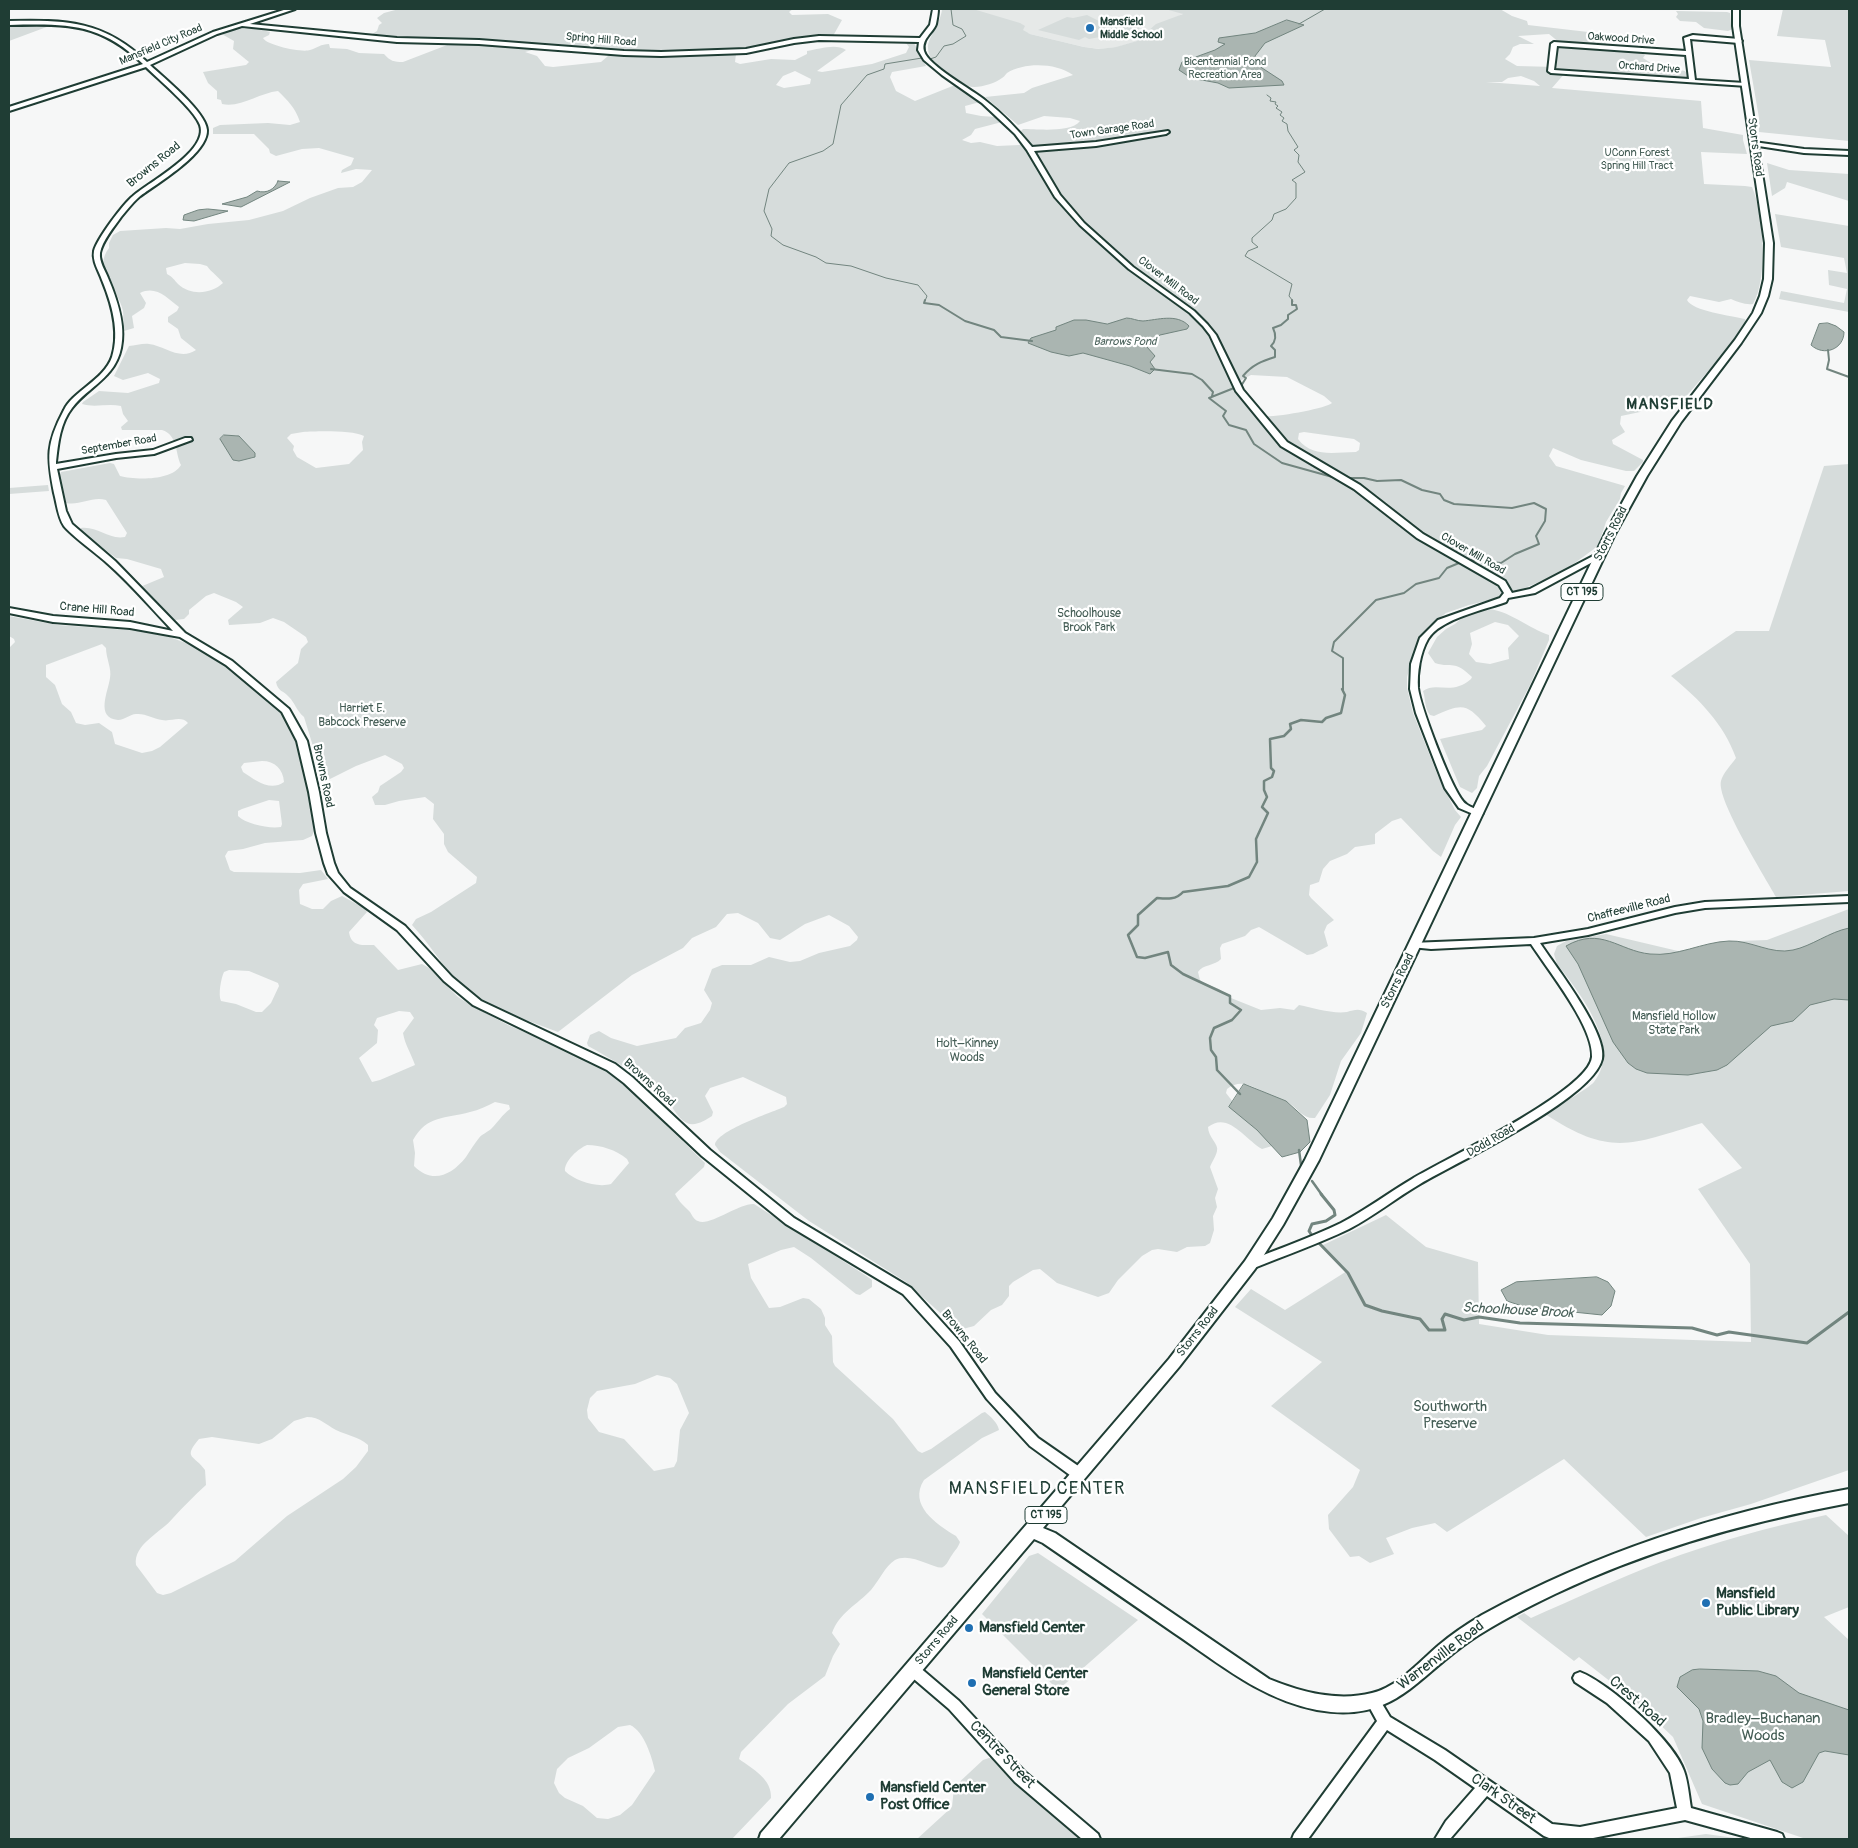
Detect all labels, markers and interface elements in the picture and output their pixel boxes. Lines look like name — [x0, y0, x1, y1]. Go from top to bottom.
place label: Mansfield Middle School — [1100, 15, 1163, 41]
street label: Mansfield City Road — [117, 22, 205, 68]
marker: Mansfield Middle School — [1084, 22, 1096, 34]
street label: Spring Hill Road — [565, 30, 637, 50]
street label: Oakwood Drive — [1587, 30, 1655, 48]
park label: Bicentennial Pond Recreation Area — [1184, 55, 1266, 81]
street label: Orchard Drive — [1618, 59, 1680, 77]
street label: Storrs Road — [1744, 116, 1766, 178]
street label: Town Garage Road — [1069, 118, 1155, 142]
street label: Browns Road — [124, 139, 184, 191]
park label: UConn Forest Spring Hill Tract — [1601, 146, 1673, 172]
street label: Clover Mill Road — [1135, 254, 1201, 308]
water label: Barrows Pond — [1094, 335, 1156, 349]
district label: MANSFIELD — [1625, 396, 1715, 414]
street label: September Road — [80, 432, 158, 458]
street label: Storrs Road — [1591, 504, 1631, 564]
street label: Clover Mill Road — [1438, 530, 1508, 578]
road number: CT 195 — [1561, 584, 1603, 600]
street label: Crane Hill Road — [59, 600, 135, 620]
park label: Schoolhouse Brook Park — [1057, 607, 1121, 635]
park label: Harriet E. Babcock Preserve — [318, 702, 406, 730]
street label: Browns Road — [309, 743, 337, 809]
street label: Chaffeeville Road — [1586, 892, 1672, 926]
street label: Storrs Road — [1378, 951, 1418, 1011]
park label: Mansfield Hollow State Park — [1632, 1010, 1716, 1038]
park label: Holt–Kinney Woods — [936, 1037, 998, 1065]
street label: Browns Road — [620, 1056, 678, 1110]
street label: Dodd Road — [1464, 1121, 1518, 1161]
water label: Schoolhouse Brook — [1462, 1300, 1574, 1322]
street label: Storrs Road — [1174, 1304, 1222, 1360]
street label: Browns Road — [938, 1307, 990, 1367]
park label: Southworth Preserve — [1413, 1398, 1487, 1433]
district label: MANSFIELD CENTER — [947, 1478, 1127, 1500]
road number: CT 195 — [1025, 1506, 1067, 1524]
place label: Mansfield Public Library — [1716, 1585, 1799, 1620]
marker: Mansfield Public Library — [1700, 1597, 1712, 1609]
street label: Storrs Road — [912, 1614, 962, 1668]
street label: Warrenville Road — [1394, 1618, 1488, 1694]
place label: Mansfield Center — [979, 1619, 1085, 1637]
marker: Mansfield Center — [963, 1622, 975, 1634]
place label: Mansfield Center General Store — [982, 1665, 1088, 1700]
street label: Crest Road — [1605, 1673, 1669, 1731]
marker: Mansfield Center General Store — [966, 1677, 978, 1689]
park label: Bradley–Buchanan Woods — [1705, 1710, 1821, 1745]
street label: Centre Street — [965, 1717, 1039, 1793]
street label: Clark Street — [1467, 1770, 1539, 1828]
place label: Mansfield Center Post Office — [880, 1779, 986, 1814]
marker: Mansfield Center Post Office — [864, 1791, 876, 1803]

